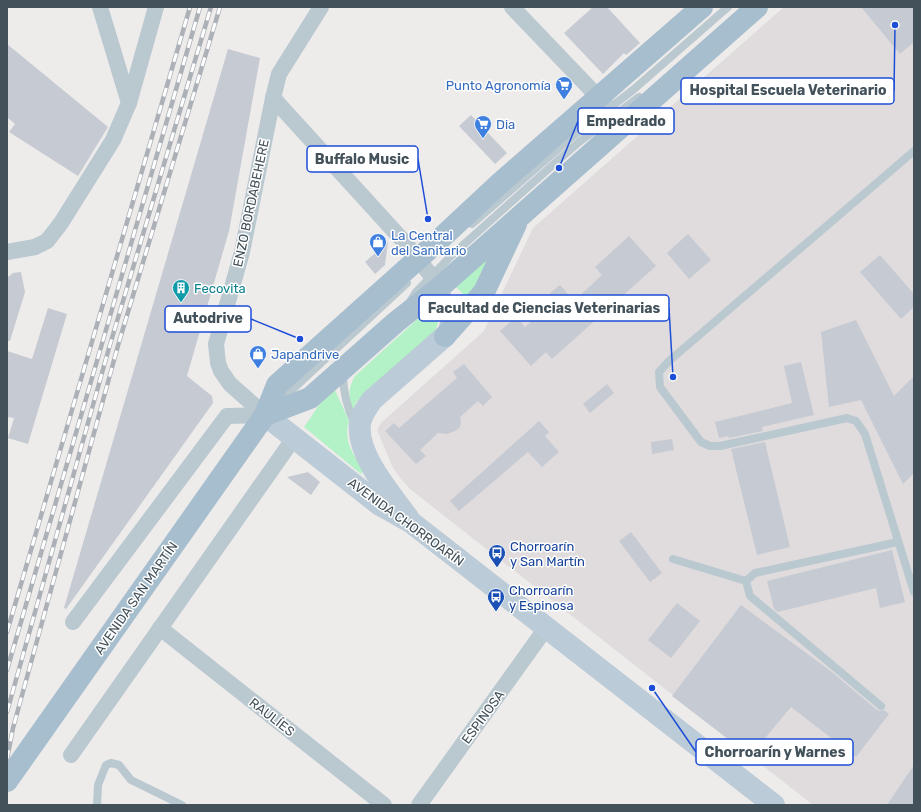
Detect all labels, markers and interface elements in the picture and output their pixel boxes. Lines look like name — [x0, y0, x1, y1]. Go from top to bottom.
supermarket icon: Punto Agronomía — [554, 75, 574, 100]
place label: Punto Agronomía — [446, 78, 551, 94]
callout: Hospital Escuela Veterinario — [681, 78, 894, 104]
text: Hospital Escuela Veterinario — [689, 82, 887, 99]
callout: Empedrado — [578, 108, 674, 134]
text: Empedrado — [586, 113, 666, 130]
supermarket icon: Dia — [473, 114, 493, 139]
place label: Dia — [496, 117, 515, 132]
street label: ENZO BORDABEHERE — [230, 138, 272, 268]
callout: Buffalo Music — [307, 146, 418, 172]
text: Buffalo Music — [315, 151, 409, 168]
place label: La Central del Sanitario — [391, 228, 466, 258]
shop icon: La Central del Sanitario — [368, 232, 388, 257]
building icon: Fecovita — [171, 278, 191, 303]
place label: Fecovita — [194, 281, 246, 296]
callout: Facultad de Ciencias Veterinarias — [419, 295, 669, 321]
text: Facultad de Ciencias Veterinarias — [428, 300, 661, 317]
callout: Autodrive — [165, 306, 251, 332]
text: Autodrive — [173, 310, 243, 327]
shop icon: Japandrive — [248, 344, 268, 369]
place label: Japandrive — [271, 347, 339, 362]
street label: AVENIDA CHORROARÍN — [345, 475, 467, 569]
street label: AVENIDA SAN MARTÍN — [91, 539, 181, 657]
place label: Chorroarín y San Martín — [510, 539, 585, 569]
bus stop icon: Chorroarín y San Martín — [487, 543, 507, 568]
place label: Chorroarín y Espinosa — [509, 583, 574, 613]
bus stop icon: Chorroarín y Espinosa — [486, 587, 506, 612]
street label: ESPINOSA — [459, 687, 508, 747]
street label: RAULÍES — [247, 695, 297, 739]
callout: Chorroarín y Warnes — [696, 739, 853, 765]
text: Chorroarín y Warnes — [705, 744, 846, 761]

